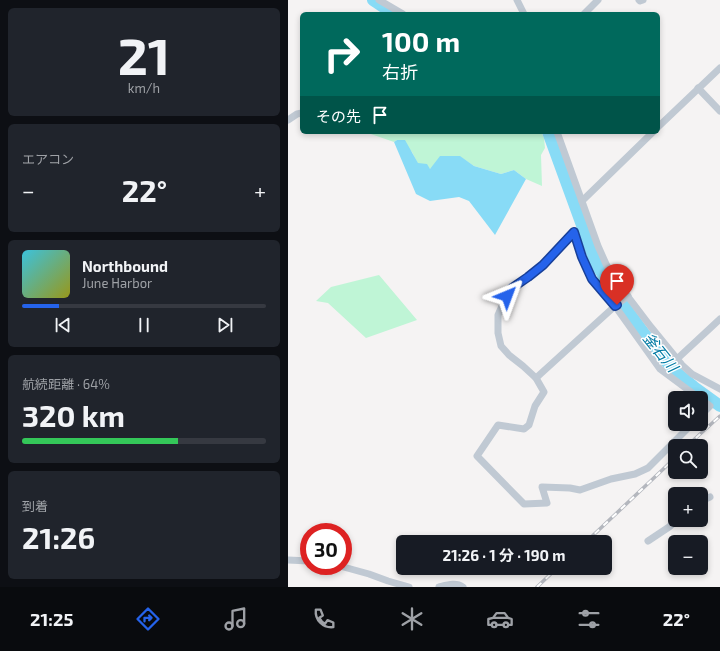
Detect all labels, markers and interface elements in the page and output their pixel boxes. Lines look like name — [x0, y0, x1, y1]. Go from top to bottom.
text: 21 — [118, 23, 170, 85]
text: 100 m — [382, 24, 460, 58]
icon: right — [316, 28, 368, 80]
text: 右折 — [382, 61, 418, 83]
text: km/h — [128, 80, 160, 96]
icon: arrive — [369, 104, 391, 126]
text: その先 — [316, 107, 361, 125]
text: エアコン — [22, 151, 74, 167]
text: 22° — [122, 172, 167, 208]
text: − — [22, 177, 35, 203]
text: + — [254, 177, 266, 203]
text: Northbound — [82, 257, 168, 275]
pin — [600, 264, 634, 305]
icon: arrive — [606, 270, 628, 292]
text: June Harbor — [82, 275, 152, 291]
position arrow — [486, 275, 528, 317]
icon: previous — [52, 314, 74, 336]
icon: pause — [133, 314, 155, 336]
icon: next — [214, 314, 236, 336]
water label: 釜石川 — [640, 329, 683, 377]
text: 航続距離 · 64% — [22, 376, 110, 392]
map controls — [668, 391, 708, 575]
button: sound — [668, 391, 708, 431]
text: 320 km — [22, 397, 125, 433]
button: search — [668, 439, 708, 479]
button: + — [668, 487, 708, 527]
text: 到着 — [22, 498, 48, 514]
text: 21:26 — [22, 519, 95, 555]
speed limit sign: 30 — [300, 523, 352, 575]
button: − — [668, 535, 708, 575]
text: 21:26 · 1 分 · 190 m — [442, 546, 566, 564]
icon: directions — [134, 605, 162, 633]
icon: music — [222, 605, 250, 633]
icon: phone — [310, 605, 338, 633]
icon: climate — [398, 605, 426, 633]
icon: car — [486, 605, 514, 633]
icon: filters — [575, 605, 603, 633]
text: 21:25 — [30, 608, 73, 630]
text: 22° — [663, 608, 690, 630]

